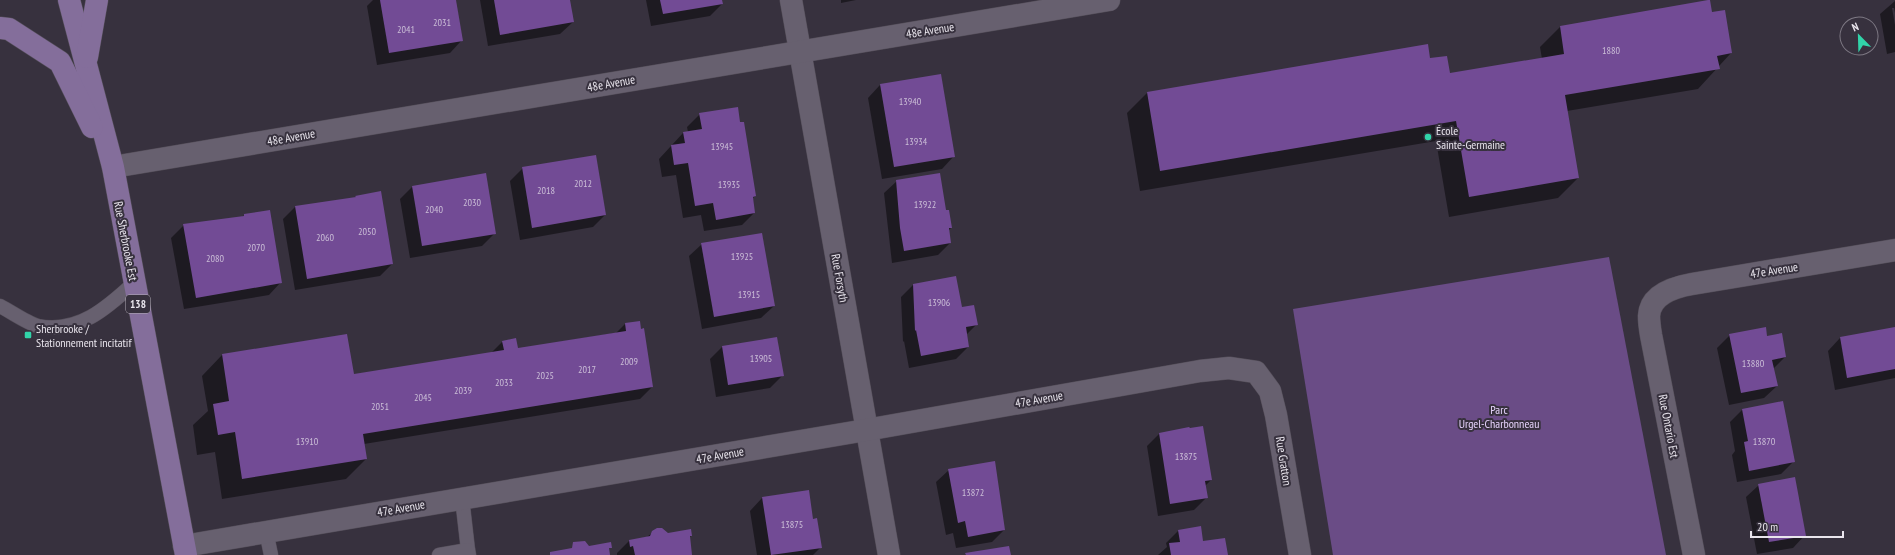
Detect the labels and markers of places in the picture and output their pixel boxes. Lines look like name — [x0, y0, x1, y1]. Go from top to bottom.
place label: École Sainte-Germaine — [1436, 123, 1505, 152]
marker: École Sainte-Germaine — [1423, 132, 1433, 142]
place label: Sherbrooke / Stationnement incitatif — [36, 321, 132, 350]
marker: Sherbrooke / Stationnement incitatif — [23, 330, 33, 340]

